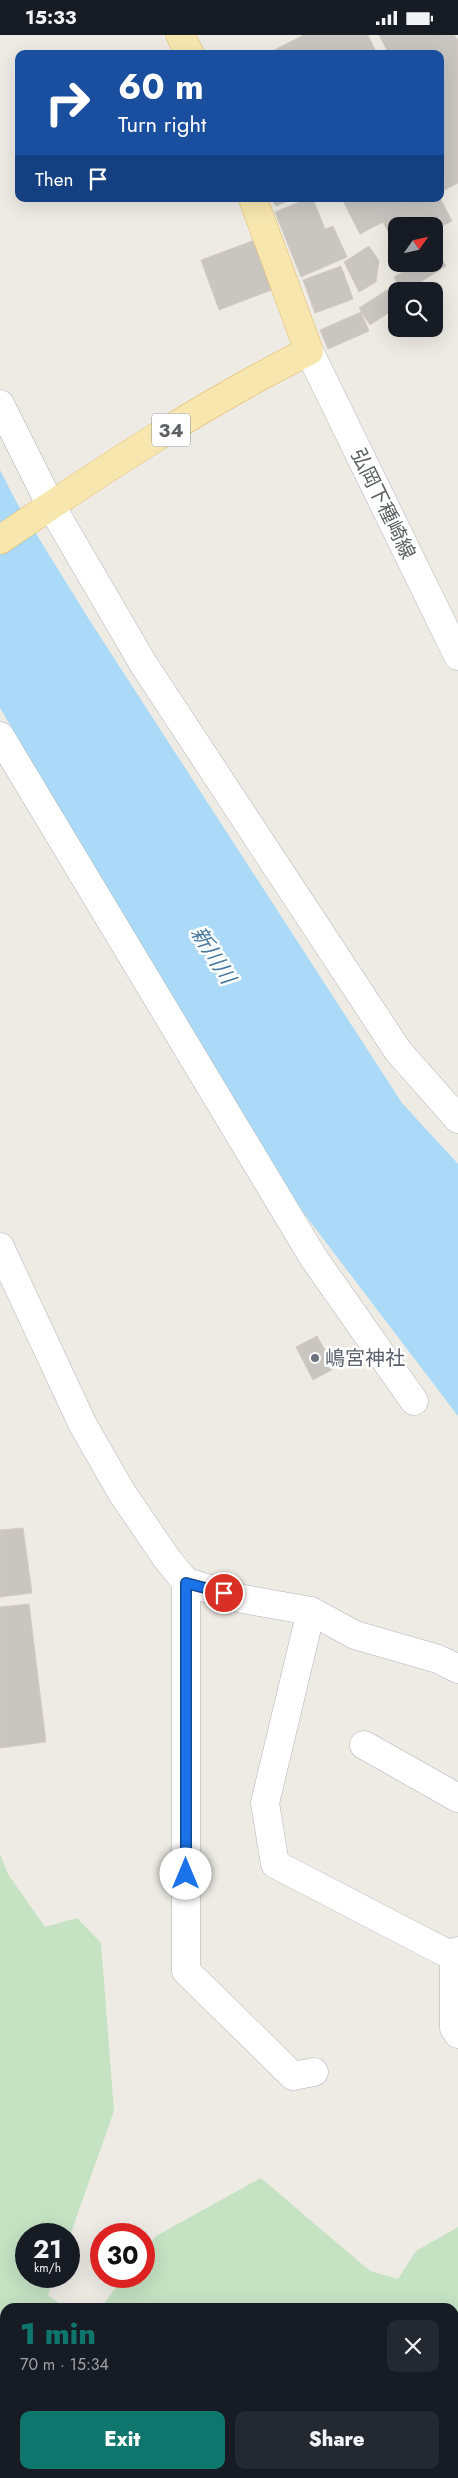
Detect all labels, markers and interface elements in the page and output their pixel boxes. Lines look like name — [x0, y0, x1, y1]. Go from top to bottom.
text: 15:33 — [25, 4, 77, 31]
text: 60 m — [118, 62, 204, 112]
icon: right — [35, 70, 100, 135]
text: Turn right — [118, 108, 206, 140]
icon: arrive — [84, 165, 112, 193]
text: Then — [35, 166, 74, 193]
north arrow — [388, 217, 442, 273]
map controls — [388, 217, 443, 337]
button: search — [388, 282, 443, 337]
road number: 34 — [152, 413, 190, 447]
street label: 弘岡下種崎線 — [344, 444, 422, 564]
water label: 新川川 — [184, 920, 243, 991]
place label: 嶋宮神社 — [325, 1344, 405, 1373]
marker: 嶋宮神社 — [309, 1352, 321, 1364]
pin — [203, 1572, 245, 1614]
icon: arrive — [210, 1579, 238, 1607]
position arrow — [159, 1847, 211, 1899]
speed limit sign: 30 — [90, 2223, 155, 2288]
text: 21 — [33, 2231, 62, 2267]
text: km/h — [34, 2259, 61, 2277]
text: 1 min — [20, 2312, 96, 2355]
button: close — [387, 2320, 439, 2372]
text: 70 m · 15:34 — [20, 2353, 109, 2376]
button: Exit — [20, 2411, 225, 2469]
button: Share — [235, 2411, 439, 2469]

